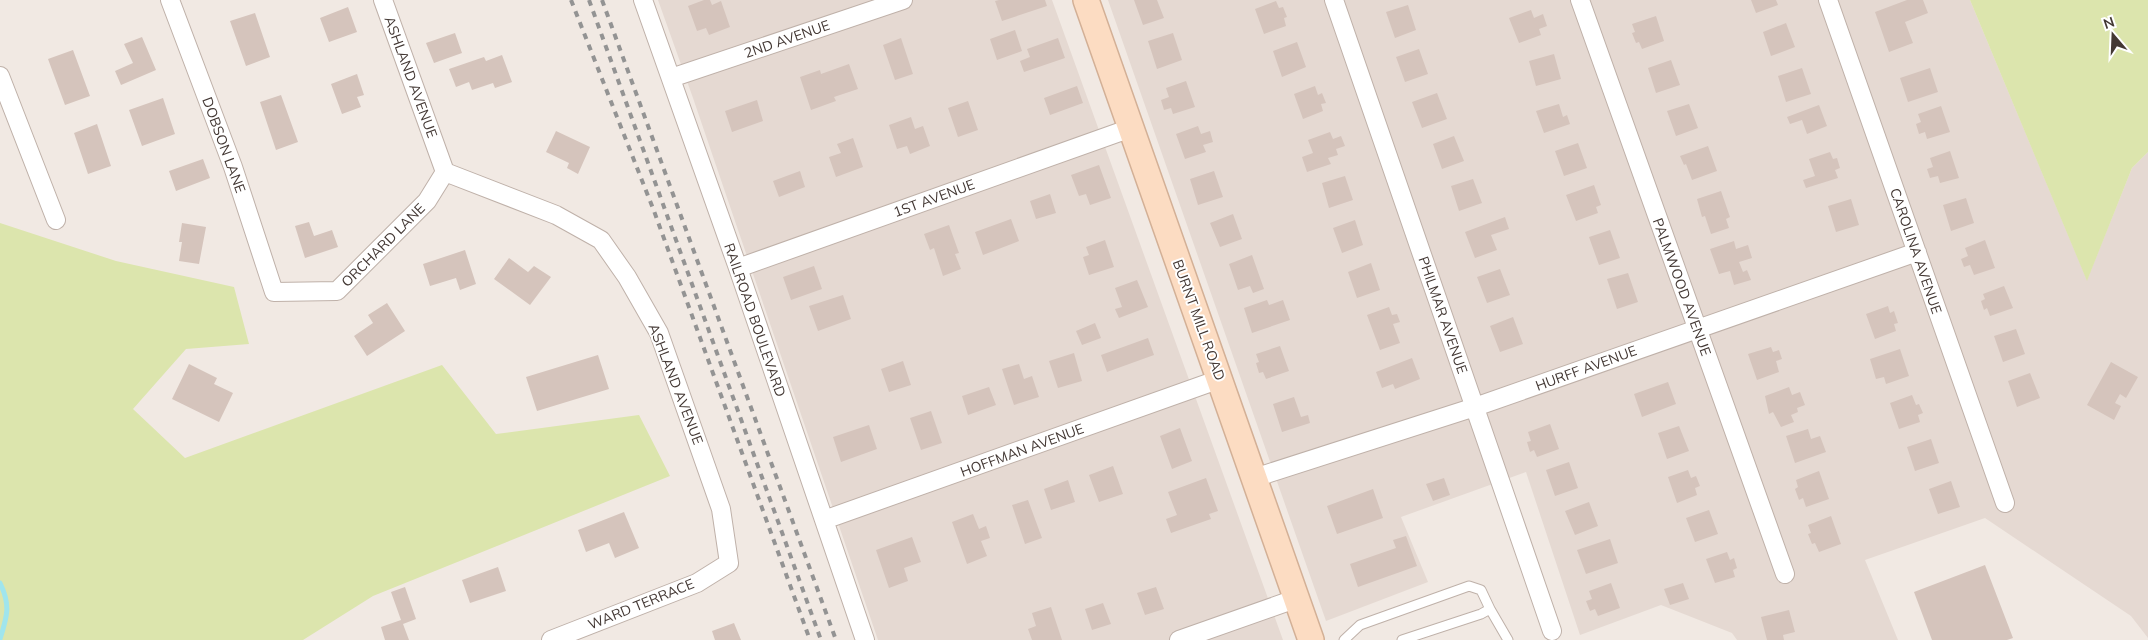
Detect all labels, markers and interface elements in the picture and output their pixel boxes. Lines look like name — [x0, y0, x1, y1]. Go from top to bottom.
north arrow — [2088, 10, 2138, 60]
text: N — [2101, 12, 2117, 33]
street label: ASHLAND AVENUE — [381, 14, 441, 140]
street label: 2ND AVENUE — [742, 16, 832, 62]
street label: DOBSON LANE — [198, 95, 250, 195]
street label: 1ST AVENUE — [891, 175, 977, 221]
street label: CAROLINA AVENUE — [1886, 186, 1946, 316]
street label: ORCHARD LANE — [337, 199, 429, 291]
street label: PALMWOOD AVENUE — [1649, 216, 1715, 358]
street label: RAILROAD BOULEVARD — [720, 241, 790, 399]
street label: PHILMAR AVENUE — [1414, 254, 1472, 376]
street label: BURNT MILL ROAD — [1169, 257, 1229, 383]
street label: ASHLAND AVENUE — [645, 321, 707, 447]
street label: HURFF AVENUE — [1533, 341, 1639, 395]
street label: HOFFMAN AVENUE — [958, 419, 1086, 481]
street label: WARD TERRACE — [585, 575, 697, 633]

